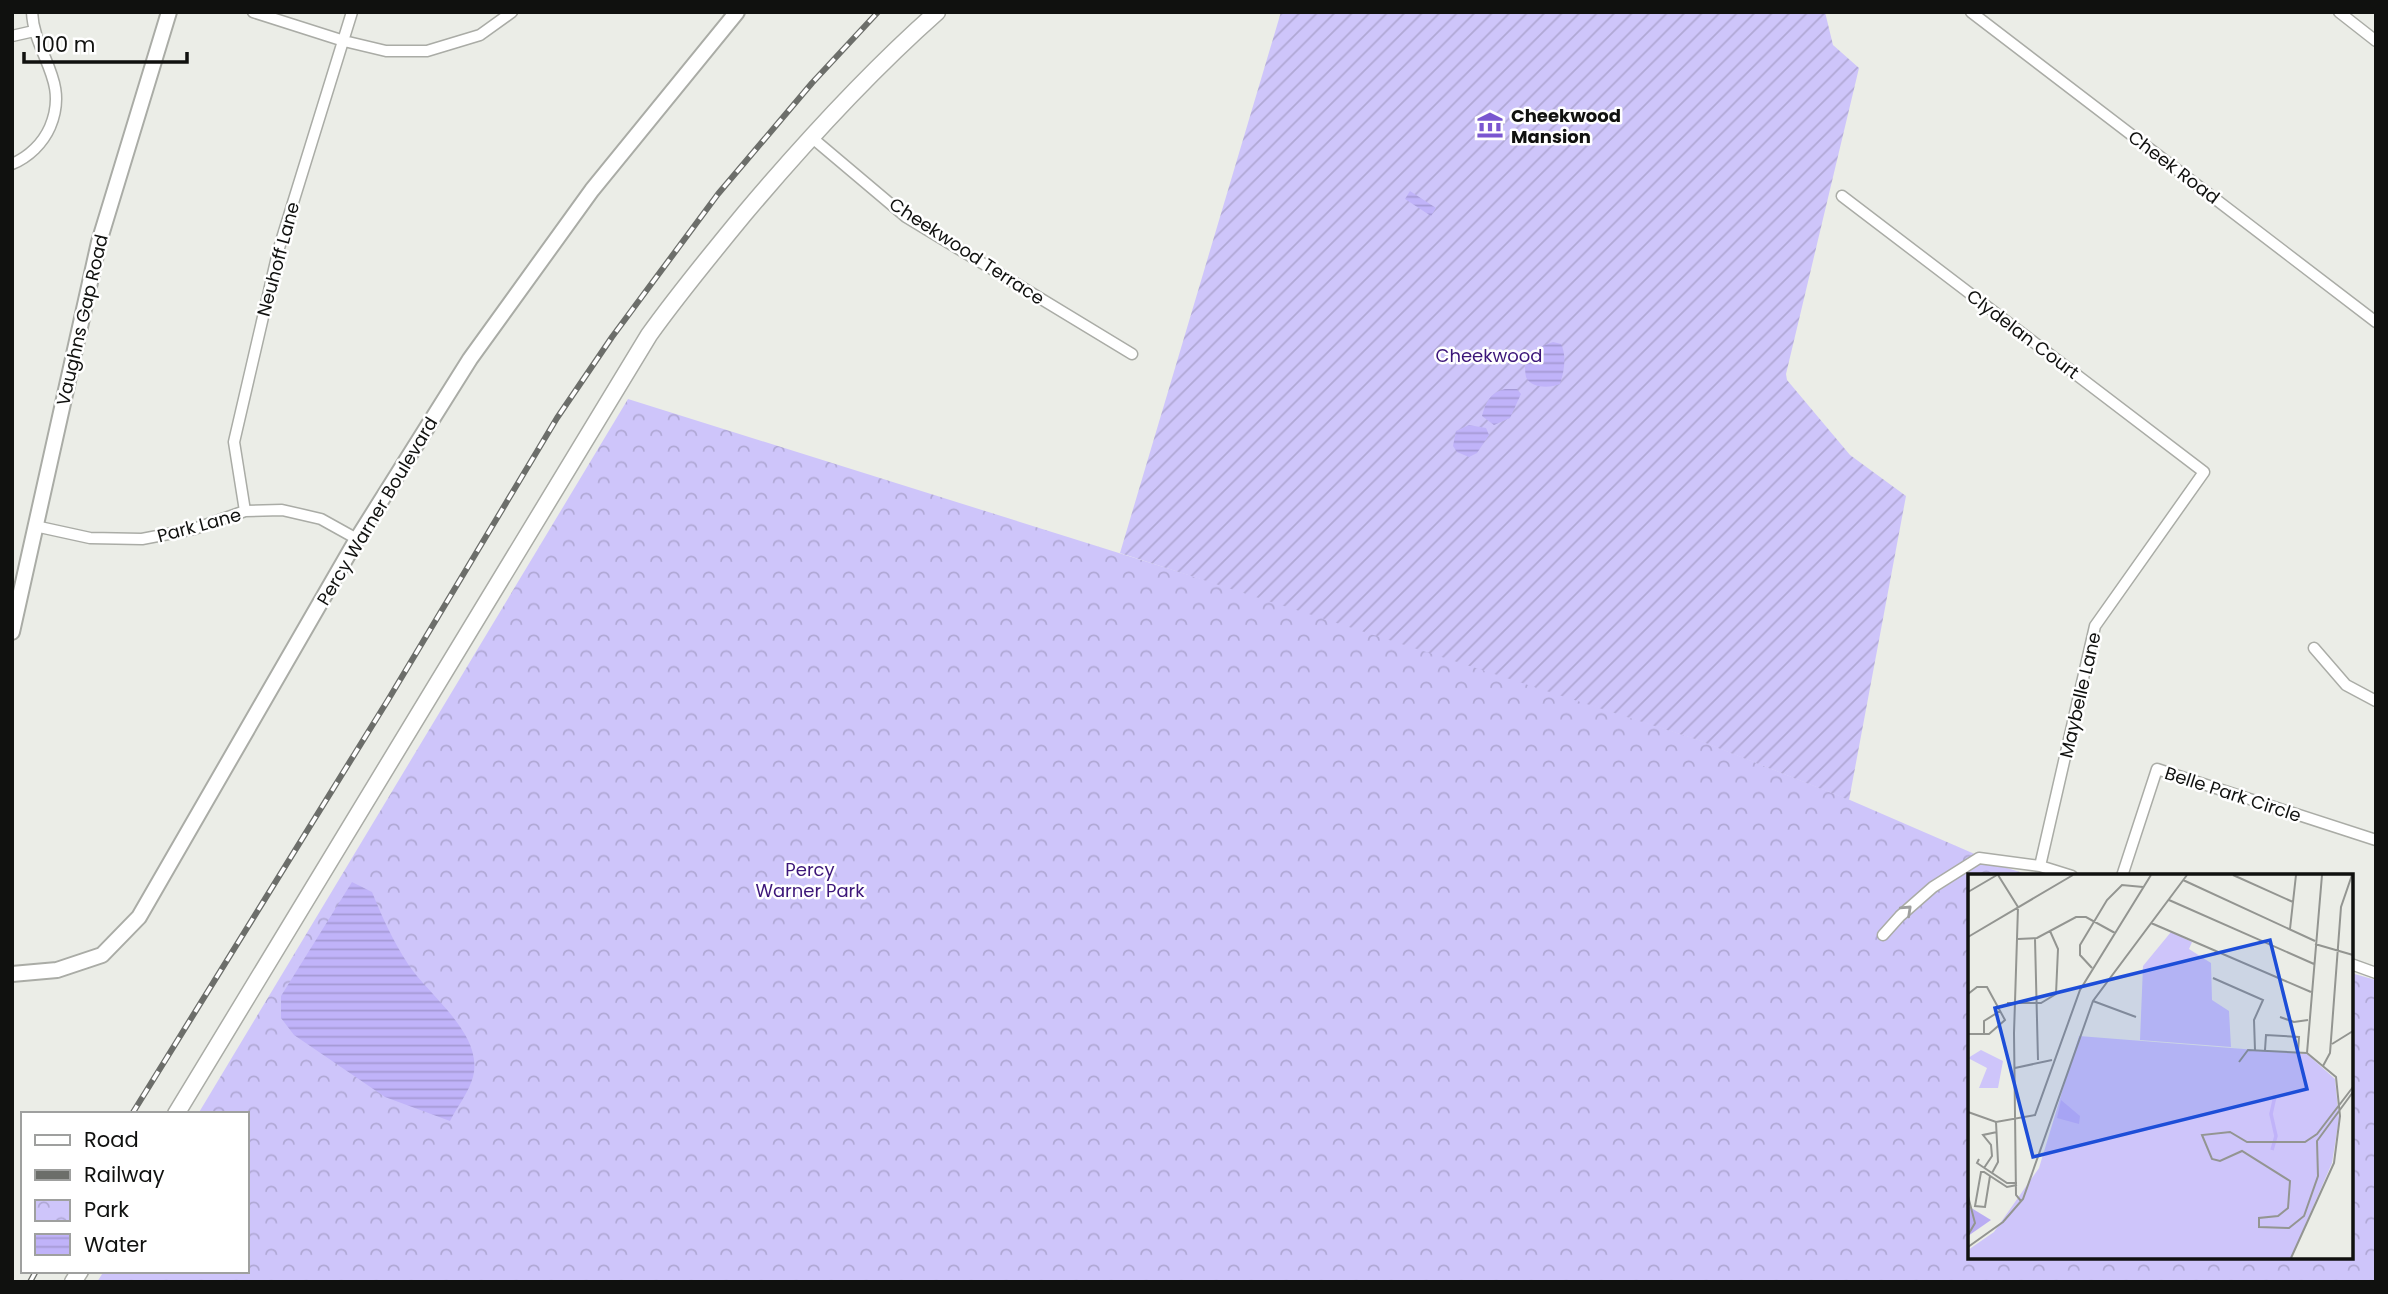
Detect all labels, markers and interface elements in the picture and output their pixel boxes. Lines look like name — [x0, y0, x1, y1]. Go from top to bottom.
scale bar — [24, 21, 187, 65]
text: 100 m — [35, 30, 95, 59]
place label: Cheekwood Mansion — [1511, 103, 1621, 149]
museum icon: Cheekwood Mansion — [1475, 110, 1505, 140]
street label: Cheek Road — [2123, 124, 2225, 210]
street label: Cheekwood Terrace — [885, 191, 1049, 311]
street label: Neuhoff Lane — [251, 199, 305, 319]
street label: Vaughns Gap Road — [50, 232, 114, 408]
street label: Clydelan Court — [1962, 283, 2084, 385]
park label: Cheekwood — [1436, 343, 1542, 368]
street label: Percy Warner Boulevard — [311, 412, 443, 610]
street label: Park Lane — [154, 502, 244, 548]
street label: Maybelle Lane — [2053, 630, 2107, 760]
street label: Belle Park Circle — [2162, 760, 2304, 828]
park label: Percy Warner Park — [755, 857, 865, 903]
inset map — [1968, 874, 2353, 1259]
one-way arrow — [1899, 905, 1912, 918]
legend — [21, 1112, 248, 1273]
text: Road — [84, 1125, 139, 1154]
text: Railway — [84, 1160, 165, 1189]
text: Park — [84, 1195, 129, 1224]
text: Water — [84, 1230, 147, 1259]

